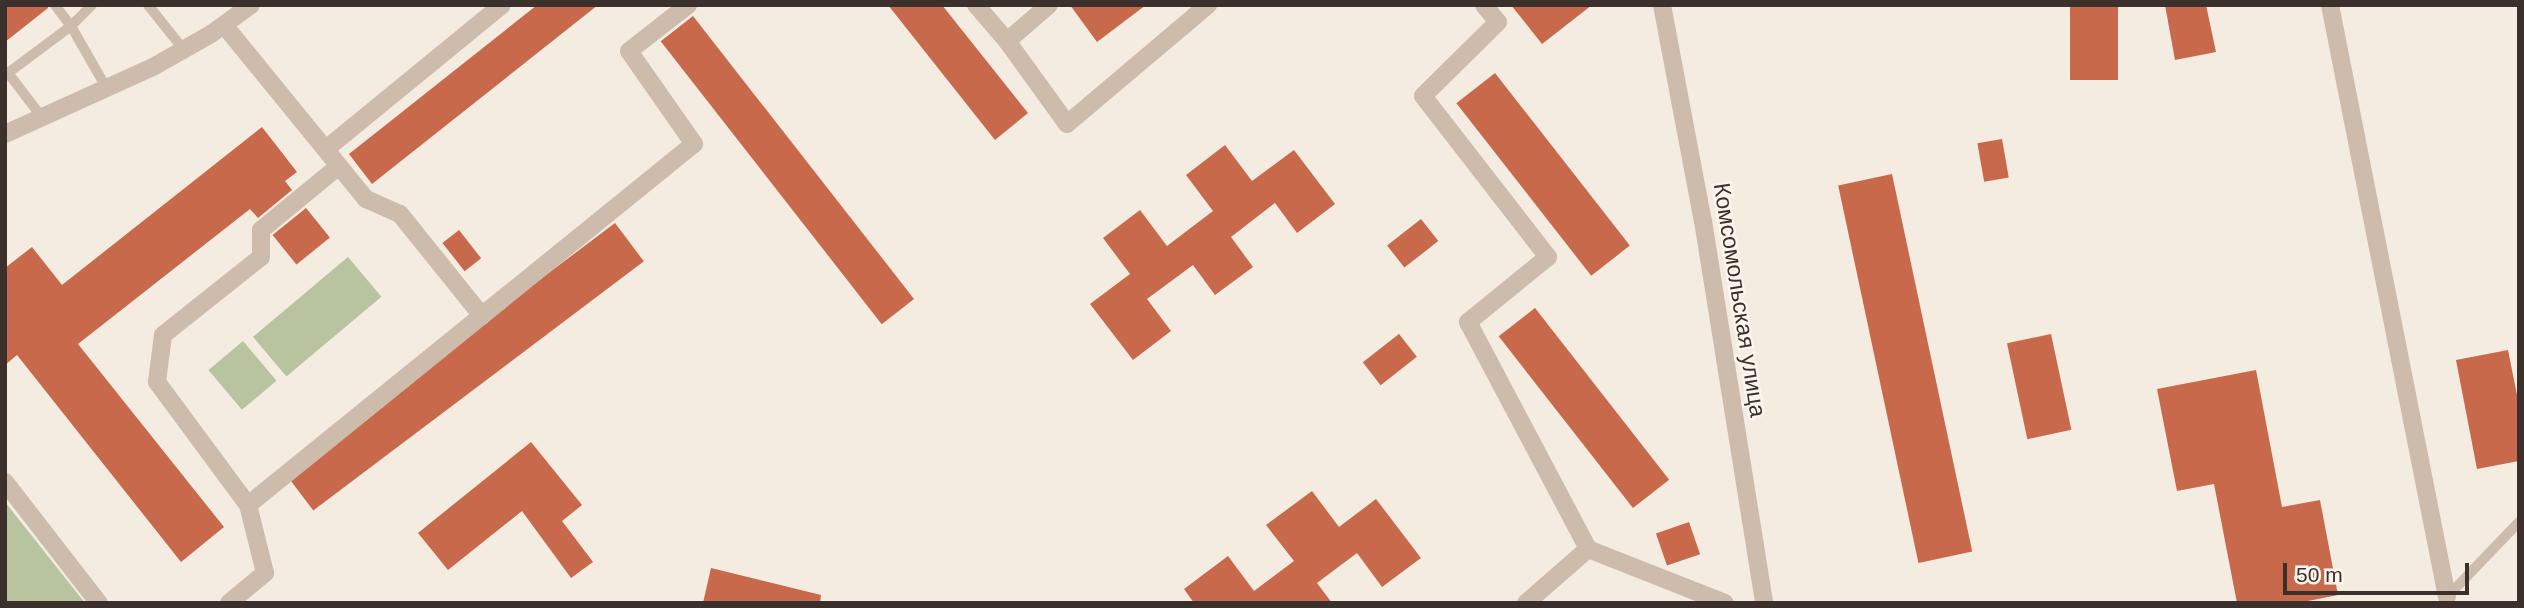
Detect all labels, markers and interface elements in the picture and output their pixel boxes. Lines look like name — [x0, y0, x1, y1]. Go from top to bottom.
street label: Комсомольская улица — [1708, 181, 1772, 419]
scale bar — [2286, 548, 2472, 592]
text: 50 m — [2296, 563, 2343, 586]

